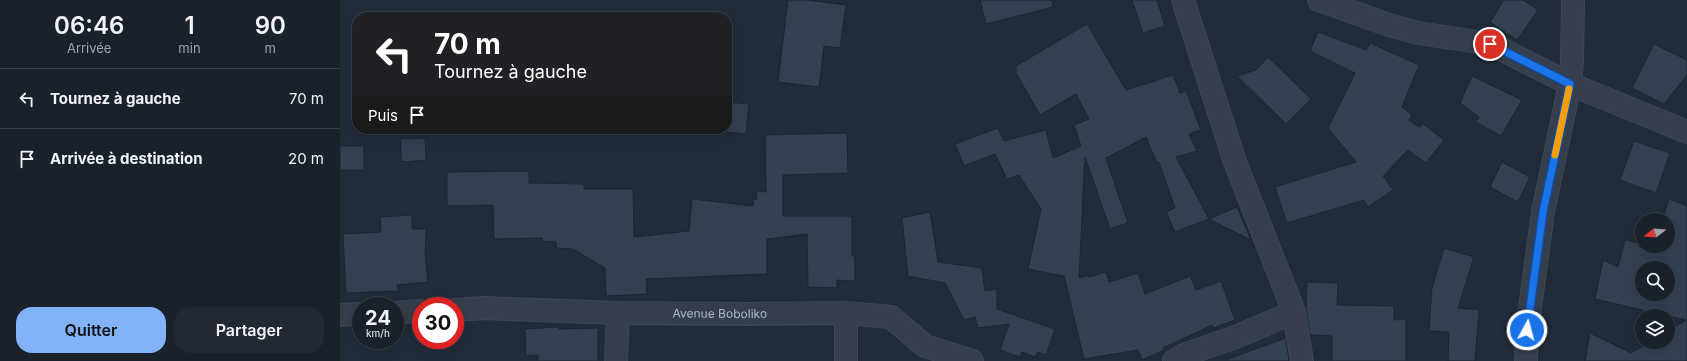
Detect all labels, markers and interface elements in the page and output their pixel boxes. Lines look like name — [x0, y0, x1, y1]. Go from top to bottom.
text: 06:46 — [54, 11, 124, 40]
text: 1 — [184, 11, 195, 40]
text: 90 — [255, 11, 286, 40]
text: 70 m — [434, 27, 501, 61]
pin — [1473, 27, 1507, 61]
icon: left — [368, 28, 420, 80]
icon: arrive — [1479, 33, 1501, 55]
text: Arrivée — [67, 40, 111, 56]
text: min — [178, 40, 201, 56]
text: m — [265, 40, 276, 56]
text: Tournez à gauche — [434, 61, 587, 82]
icon: left — [16, 88, 38, 110]
text: Tournez à gauche — [50, 89, 181, 108]
text: 70 m — [289, 89, 324, 108]
icon: arrive — [406, 104, 428, 126]
text: Puis — [368, 106, 398, 125]
icon: arrive — [16, 148, 38, 170]
text: Arrivée à destination — [50, 149, 203, 168]
text: 20 m — [288, 149, 324, 168]
north arrow — [1635, 213, 1675, 253]
map controls — [1635, 213, 1675, 349]
button: search — [1635, 261, 1675, 301]
speed limit sign: 30 — [412, 297, 464, 349]
street label: Avenue Boboliko — [673, 305, 767, 321]
text: 24 — [365, 306, 391, 330]
button: Quitter — [16, 307, 166, 353]
button: Partager — [174, 307, 324, 353]
position arrow — [1506, 309, 1548, 351]
button: layers — [1635, 309, 1675, 349]
text: km/h — [366, 327, 390, 339]

